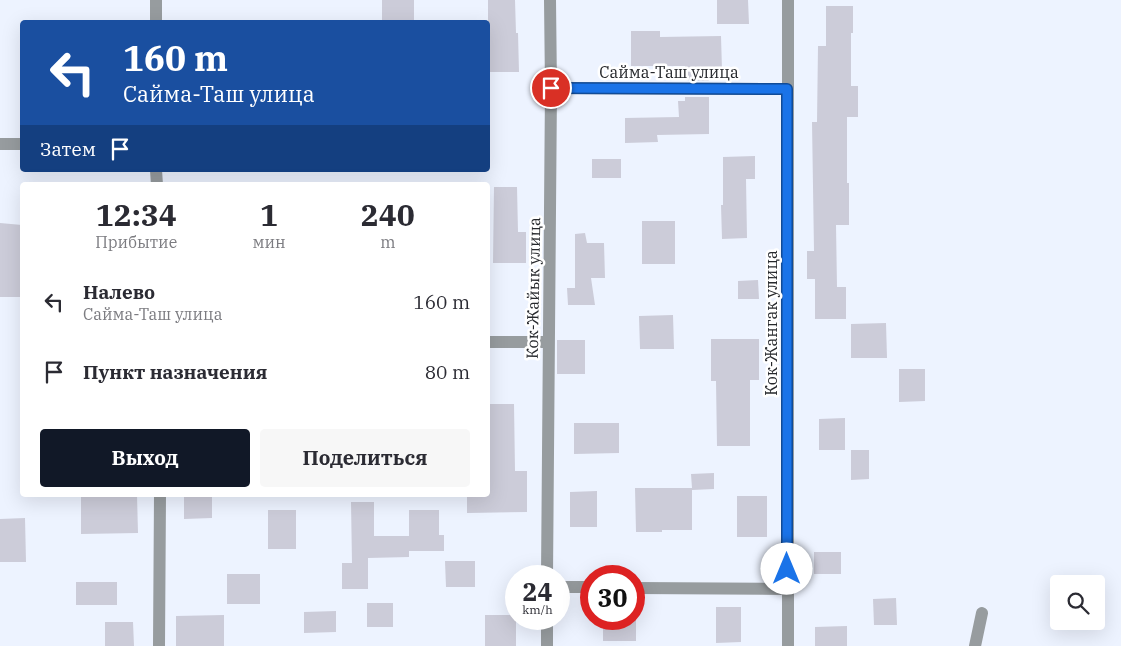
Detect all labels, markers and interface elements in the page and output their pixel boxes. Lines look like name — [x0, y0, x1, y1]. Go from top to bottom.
text: 160 m — [123, 35, 228, 81]
icon: left — [40, 40, 105, 105]
street label: Сайма-Таш улица — [599, 62, 739, 82]
pin — [530, 67, 572, 109]
icon: arrive — [537, 74, 565, 102]
text: Сайма-Таш улица — [123, 79, 315, 108]
icon: arrive — [106, 135, 134, 163]
text: Затем — [40, 137, 96, 161]
text: 12:34 — [96, 195, 177, 234]
text: 1 — [260, 195, 278, 234]
text: 240 — [361, 195, 415, 234]
street label: Кок-Жайык улица — [522, 217, 544, 359]
text: Прибытие — [95, 232, 177, 252]
text: мин — [252, 232, 286, 252]
text: m — [380, 232, 395, 252]
street label: Кок-Жангак улица — [761, 250, 781, 396]
text: Налево — [83, 280, 155, 304]
icon: left — [40, 288, 68, 316]
text: 160 m — [413, 290, 470, 314]
text: Сайма-Таш улица — [83, 304, 222, 324]
icon: arrive — [40, 358, 68, 386]
text: Пункт назначения — [83, 360, 267, 384]
text: 80 m — [425, 360, 470, 384]
button: Выход — [40, 429, 250, 487]
button: Поделиться — [260, 429, 470, 487]
position arrow — [760, 542, 812, 594]
speed limit sign: 30 — [580, 565, 645, 630]
text: 24 — [522, 575, 553, 608]
map controls — [1050, 575, 1105, 630]
button: search — [1050, 575, 1105, 630]
text: km/h — [522, 602, 553, 617]

